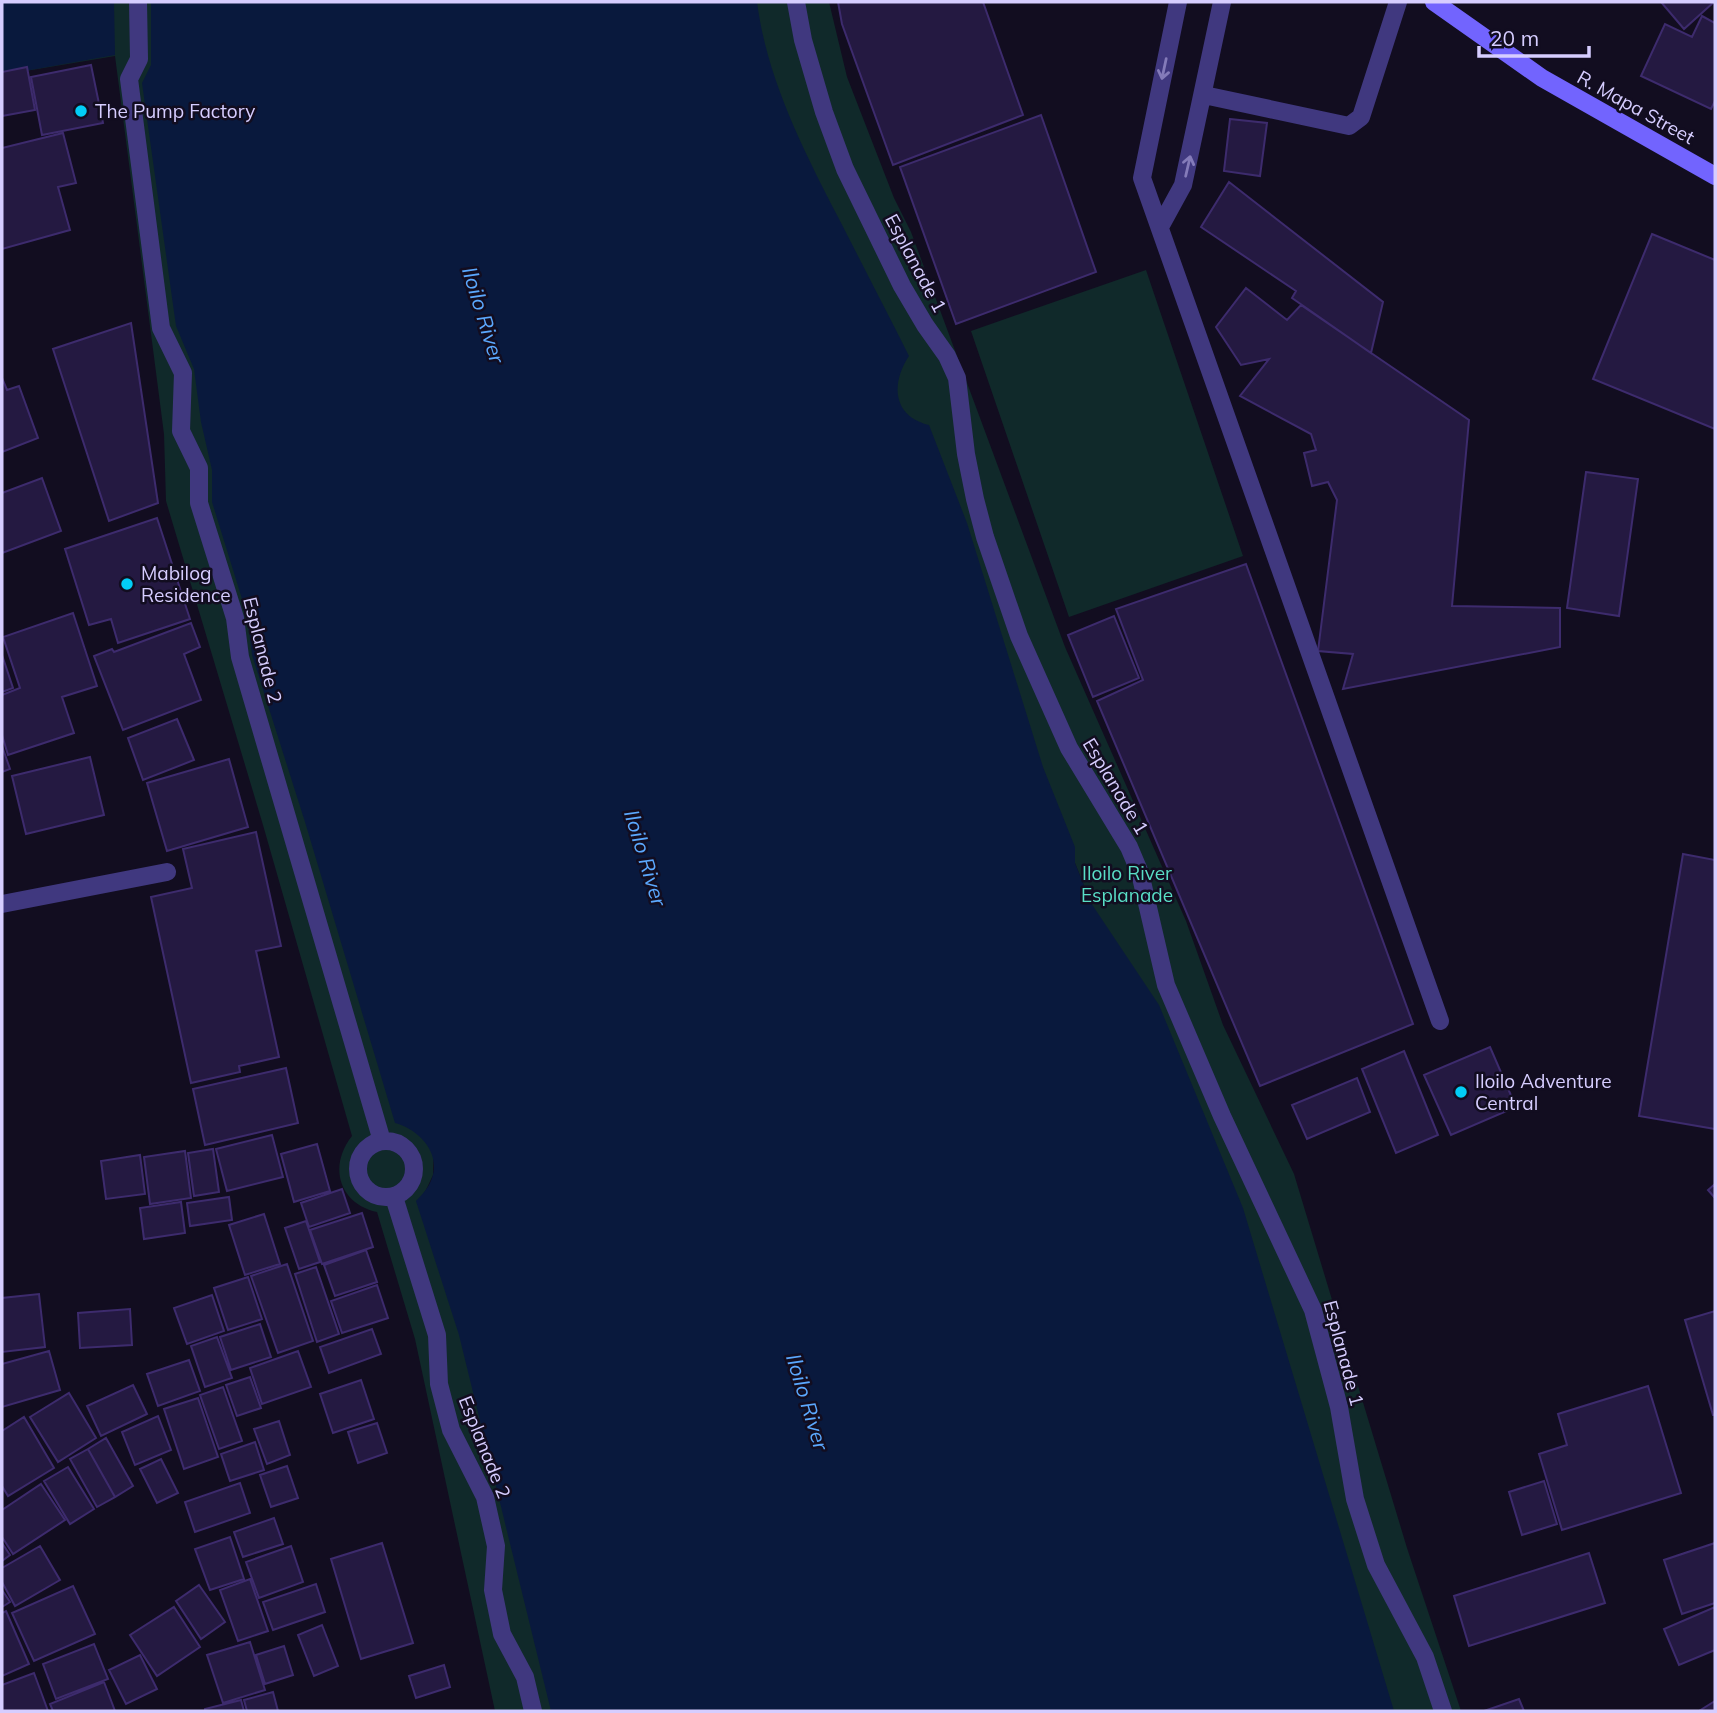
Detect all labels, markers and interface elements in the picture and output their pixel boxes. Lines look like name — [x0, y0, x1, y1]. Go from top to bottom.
scale bar — [1479, 14, 1589, 58]
text: 20 m — [1490, 25, 1539, 51]
one-way arrow — [1157, 57, 1171, 80]
street label: R. Mapa Street — [1573, 65, 1699, 149]
place label: The Pump Factory — [95, 99, 255, 123]
marker: The Pump Factory — [73, 103, 89, 119]
one-way arrow — [1182, 155, 1195, 178]
street label: Esplanade 1 — [880, 210, 952, 316]
water label: Iloilo River — [457, 263, 511, 367]
place label: Mabilog Residence — [141, 561, 231, 607]
marker: Mabilog Residence — [119, 576, 135, 592]
street label: Esplanade 2 — [238, 595, 288, 705]
street label: Esplanade 1 — [1078, 733, 1154, 839]
water label: Iloilo River — [619, 806, 673, 910]
park label: Iloilo River Esplanade — [1081, 861, 1173, 907]
place label: Iloilo Adventure Central — [1475, 1069, 1612, 1115]
marker: Iloilo Adventure Central — [1453, 1084, 1469, 1100]
street label: Esplanade 1 — [1318, 1298, 1370, 1408]
water label: Iloilo River — [781, 1350, 835, 1454]
street label: Esplanade 2 — [454, 1392, 516, 1502]

